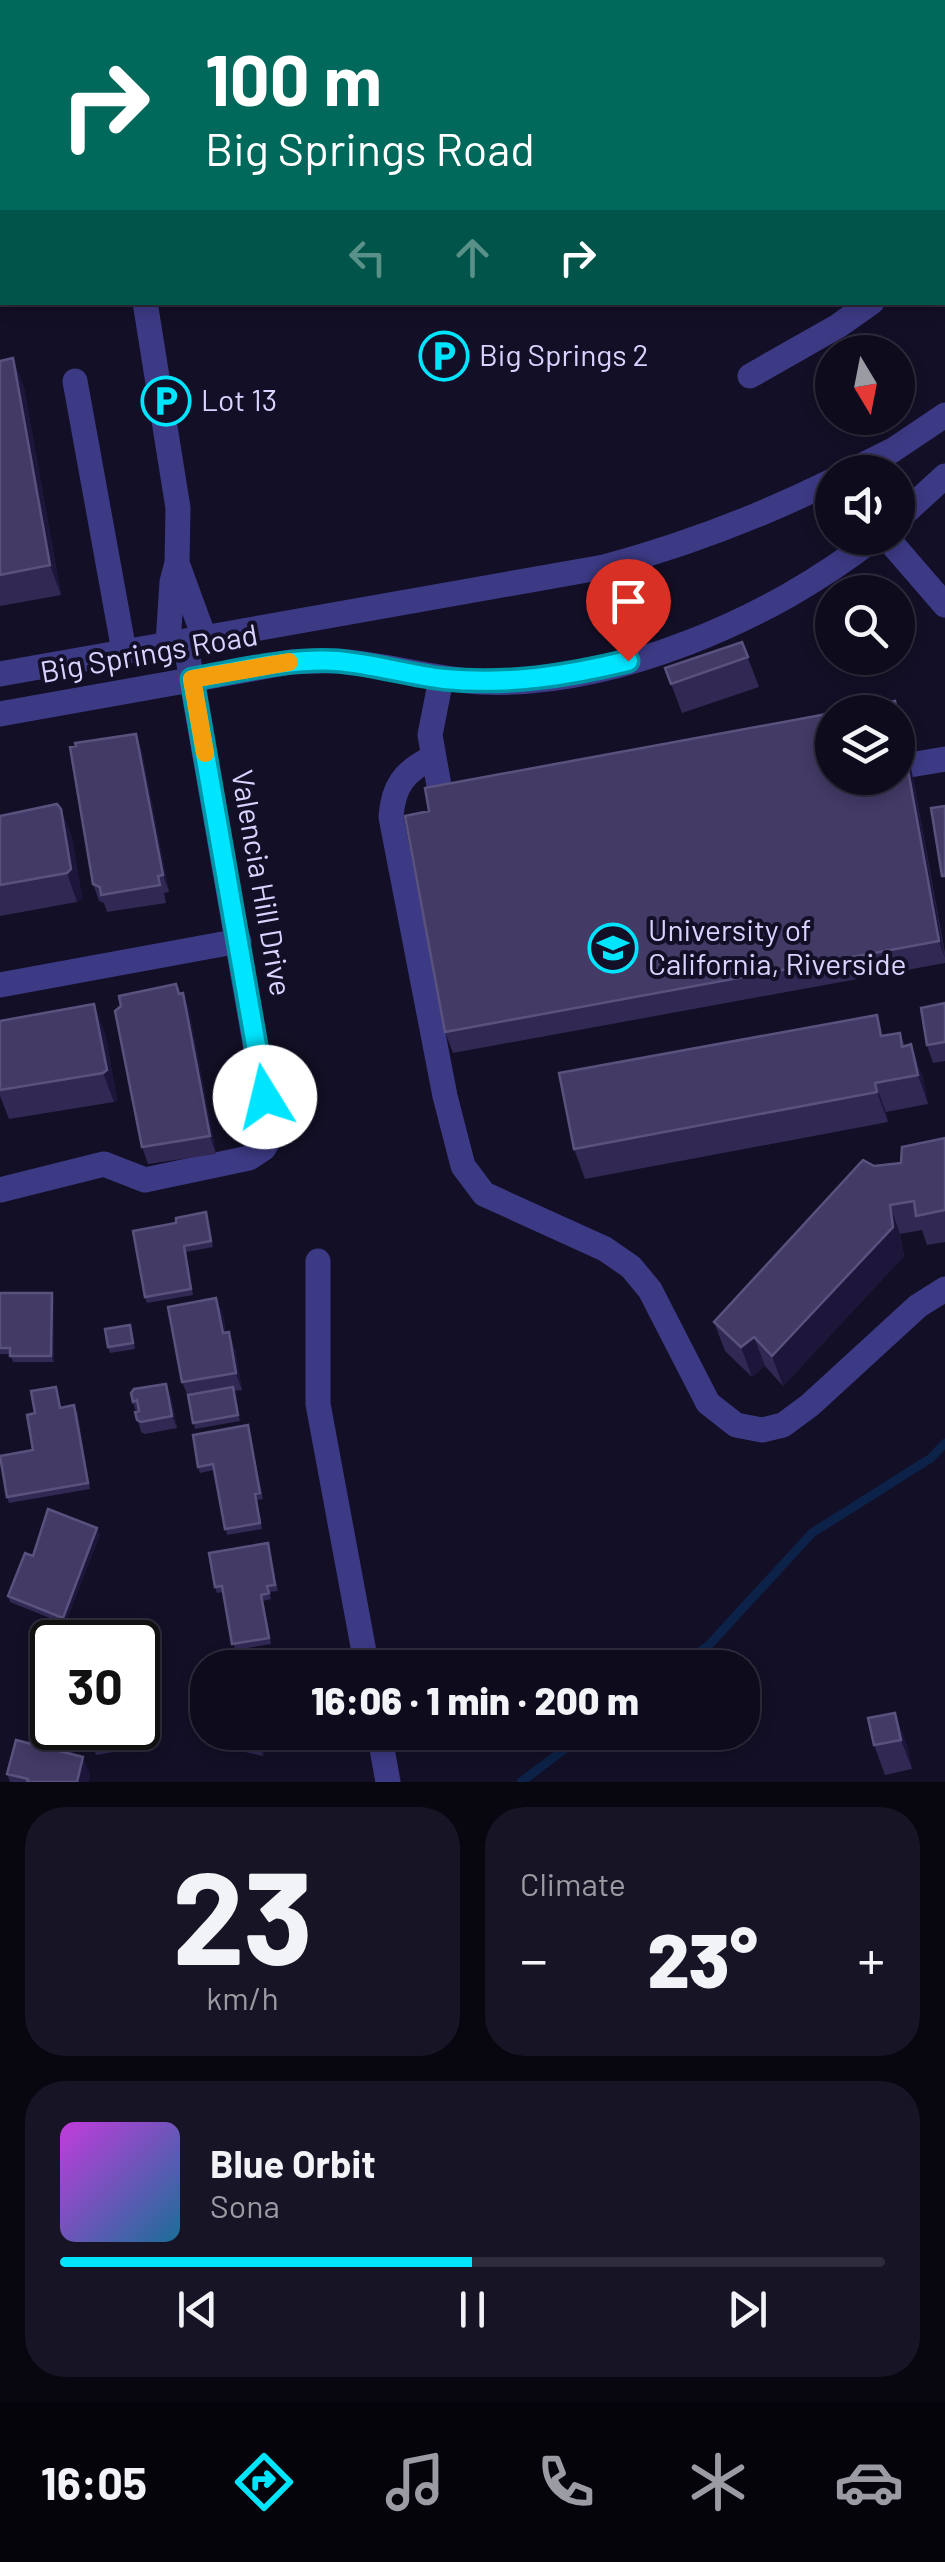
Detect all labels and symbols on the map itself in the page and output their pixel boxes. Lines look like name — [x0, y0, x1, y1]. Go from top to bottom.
parking icon: Big Springs 2 — [418, 330, 470, 382]
north arrow — [815, 335, 915, 435]
place label: Big Springs 2 — [479, 336, 649, 372]
parking icon: Lot 13 — [140, 375, 192, 427]
place label: Lot 13 — [201, 381, 277, 417]
pin — [586, 559, 671, 662]
street label: Big Springs Road — [37, 615, 260, 689]
street label: Valencia Hill Drive — [225, 767, 301, 998]
place label: University of California, Riverside — [648, 911, 907, 981]
school or university icon: University of California, Riverside — [587, 922, 639, 974]
position arrow — [213, 1045, 317, 1149]
speed limit sign: 30 — [30, 1620, 160, 1750]

